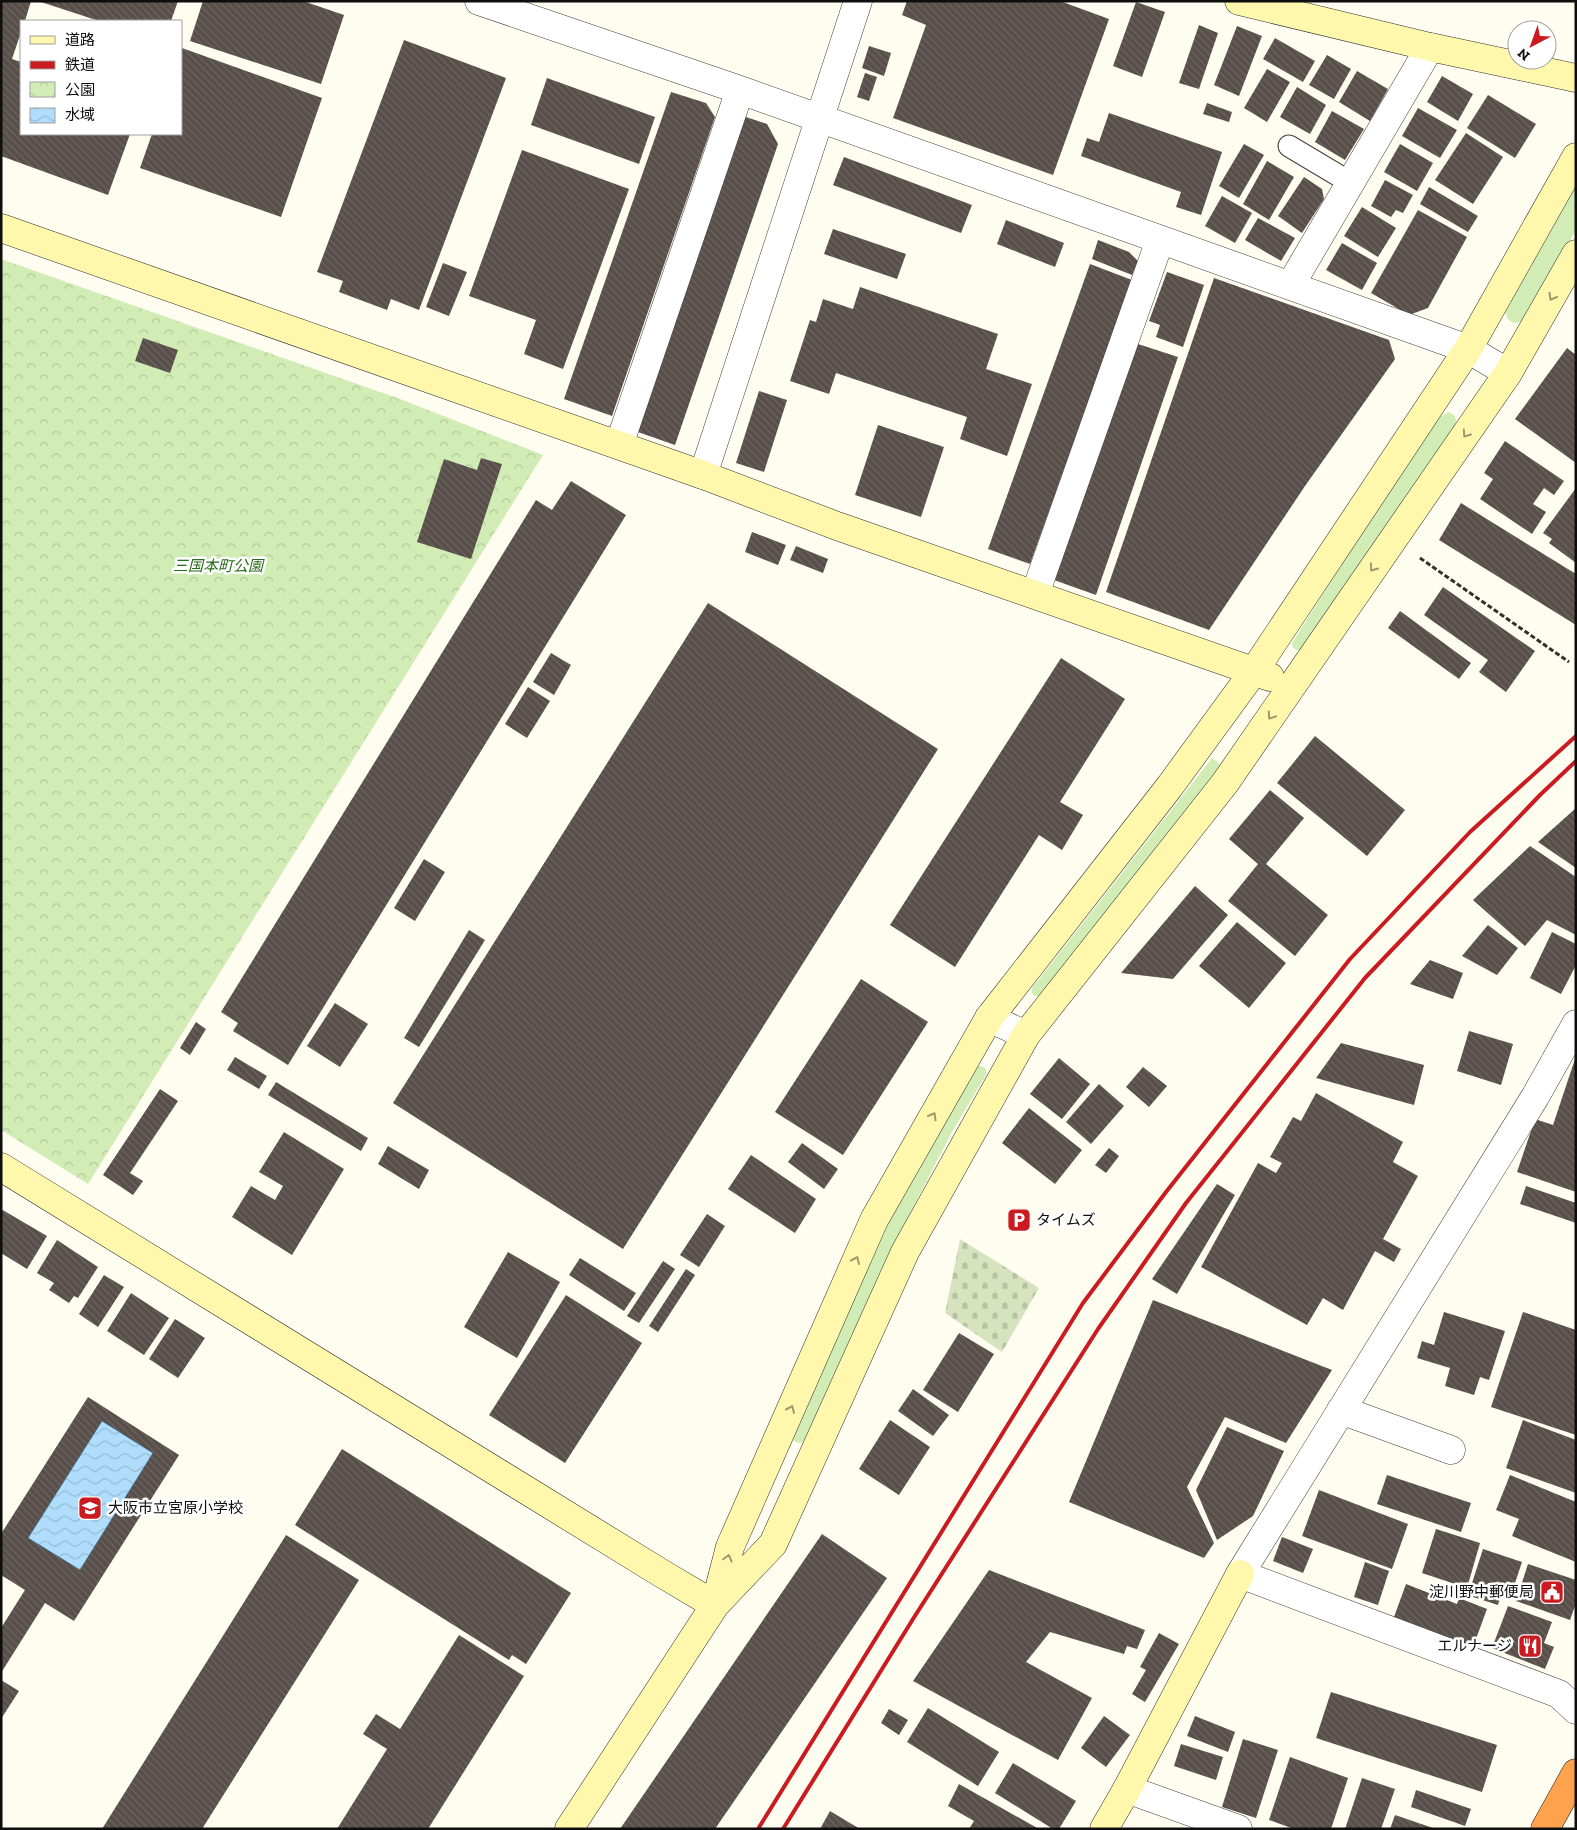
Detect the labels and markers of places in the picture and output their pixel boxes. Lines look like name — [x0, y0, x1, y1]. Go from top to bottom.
parking icon: タイムズ — [1006, 1207, 1032, 1233]
place label: タイムズ — [1036, 1211, 1096, 1229]
school or university icon: 大阪市立宮原小学校 — [77, 1495, 103, 1521]
place label: 大阪市立宮原小学校 — [108, 1499, 243, 1517]
public building icon: 淀川野中郵便局 — [1539, 1579, 1565, 1605]
place label: 淀川野中郵便局 — [1429, 1583, 1534, 1601]
restaurant icon: エルナージ — [1517, 1633, 1543, 1659]
place label: エルナージ — [1437, 1637, 1512, 1655]

